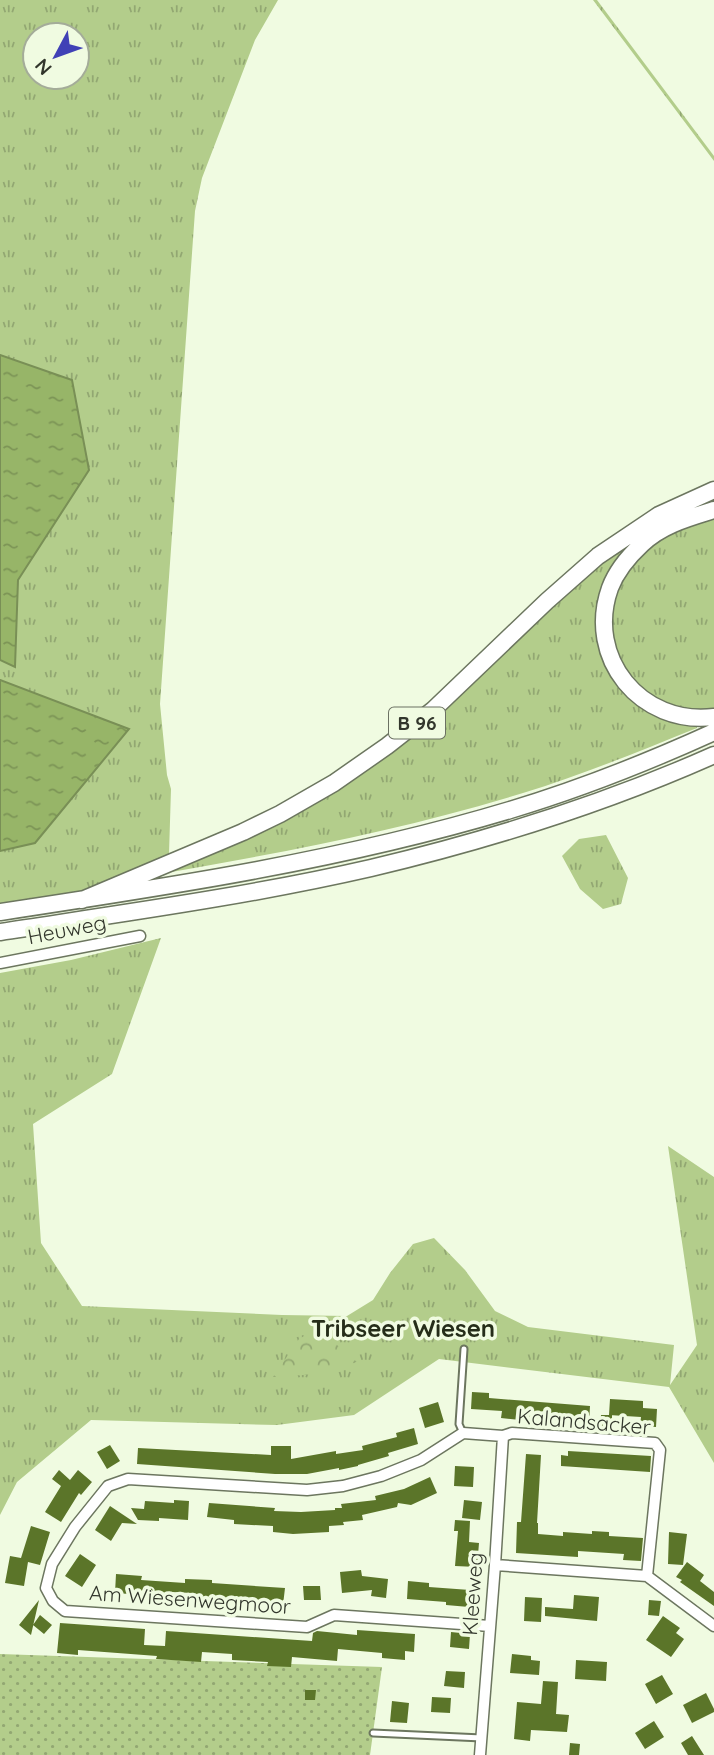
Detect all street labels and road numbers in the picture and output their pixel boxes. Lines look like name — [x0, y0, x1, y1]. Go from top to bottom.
road number: B 96 — [389, 708, 445, 738]
street label: Heuweg — [25, 909, 108, 949]
street label: Kalandsacker — [516, 1402, 652, 1440]
street label: Kleeweg — [456, 1552, 488, 1636]
street label: Am Wiesenwegmoor — [88, 1579, 292, 1619]

